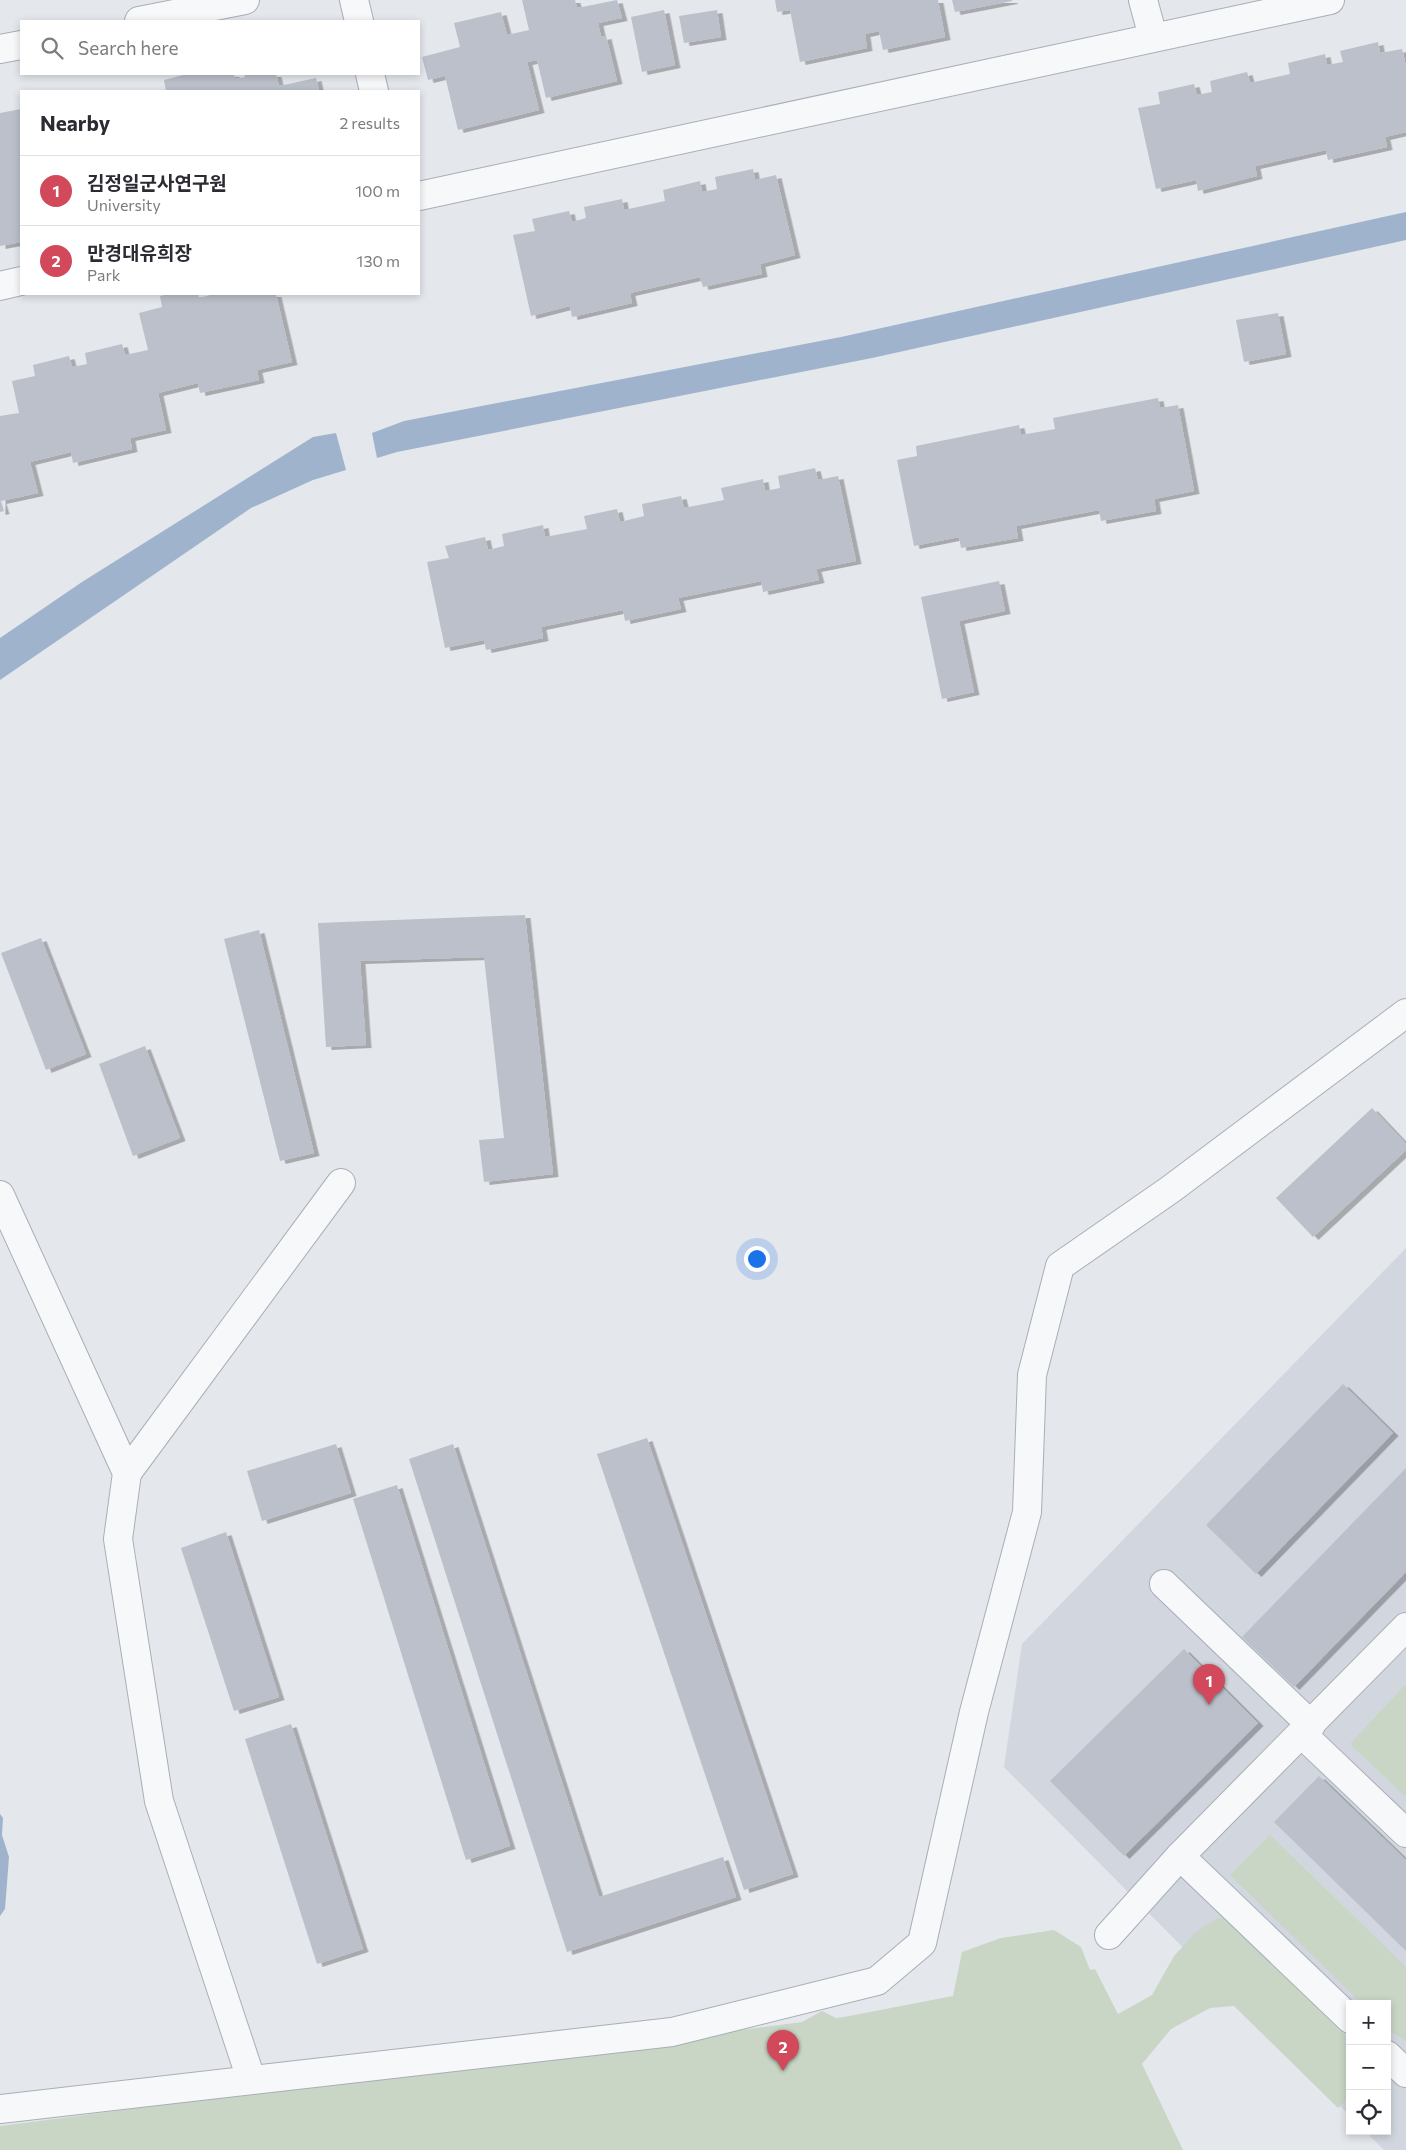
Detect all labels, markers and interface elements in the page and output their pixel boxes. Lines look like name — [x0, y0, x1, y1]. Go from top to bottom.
search box — [20, 20, 420, 75]
icon: search — [38, 34, 66, 62]
text: Search here — [78, 36, 178, 59]
text: Nearby — [40, 110, 110, 135]
text: 2 results — [339, 113, 400, 132]
text: 김정일군사연구원 — [87, 171, 227, 194]
text: 1 — [52, 181, 60, 200]
text: 100 m — [355, 181, 400, 200]
text: University — [87, 195, 161, 214]
text: 만경대유희장 — [87, 241, 192, 264]
text: 2 — [51, 251, 61, 270]
text: 130 m — [357, 251, 400, 270]
text: Park — [87, 265, 120, 284]
your location — [744, 1246, 770, 1272]
pin: 1 — [1193, 1664, 1225, 1705]
map controls — [1346, 2000, 1391, 2135]
button: + — [1346, 2000, 1391, 2045]
pin: 2 — [767, 2030, 799, 2071]
button: − — [1346, 2045, 1391, 2090]
button: locate — [1346, 2090, 1391, 2135]

